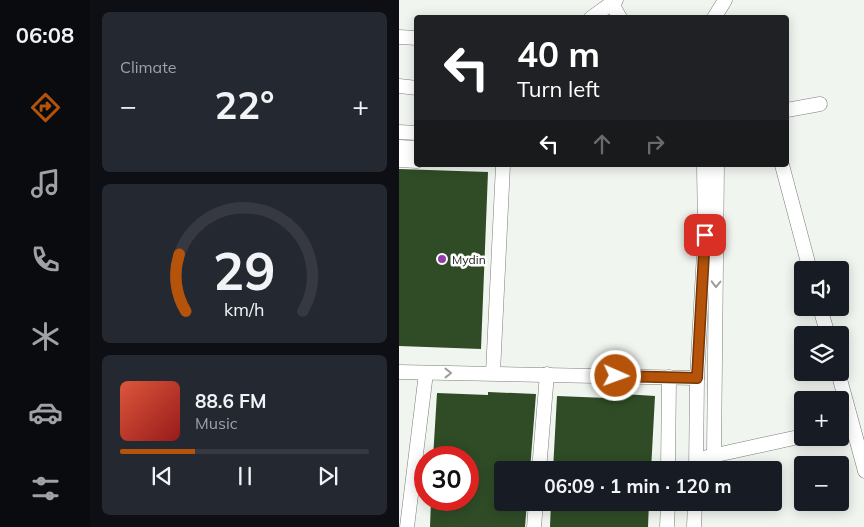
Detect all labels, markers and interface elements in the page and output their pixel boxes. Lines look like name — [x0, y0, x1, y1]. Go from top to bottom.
text: 06:08 — [16, 21, 74, 49]
text: 40 m — [517, 32, 600, 76]
icon: left — [434, 35, 499, 100]
text: Climate — [120, 57, 176, 77]
text: Turn left — [517, 75, 600, 103]
text: 22° — [214, 81, 275, 129]
text: − — [120, 88, 137, 123]
text: + — [352, 88, 369, 123]
icon: directions — [28, 90, 63, 125]
icon: left — [535, 130, 563, 158]
icon: ahead — [588, 130, 616, 158]
icon: right — [641, 130, 669, 158]
icon: music — [28, 166, 63, 201]
pin — [684, 214, 726, 256]
icon: arrive — [691, 221, 719, 249]
text: 29 — [213, 238, 276, 303]
icon: phone — [28, 242, 63, 277]
place label: Mydin — [452, 252, 486, 267]
marker: Mydin — [436, 253, 448, 265]
map controls — [794, 261, 849, 511]
button: sound — [794, 261, 849, 316]
one-way arrow — [711, 280, 721, 288]
text: km/h — [224, 298, 265, 320]
icon: climate — [28, 319, 63, 354]
button: layers — [794, 326, 849, 381]
position arrow — [589, 349, 641, 401]
one-way arrow — [444, 368, 452, 378]
text: 88.6 FM — [195, 389, 267, 413]
button: + — [794, 391, 849, 446]
icon: car — [28, 395, 63, 430]
text: Music — [195, 413, 238, 433]
speed limit sign: 30 — [414, 446, 479, 511]
button: − — [794, 456, 849, 511]
icon: previous — [148, 462, 176, 490]
icon: pause — [231, 462, 259, 490]
icon: next — [314, 462, 342, 490]
icon: filters — [28, 471, 63, 506]
text: 06:09 · 1 min · 120 m — [544, 474, 732, 498]

